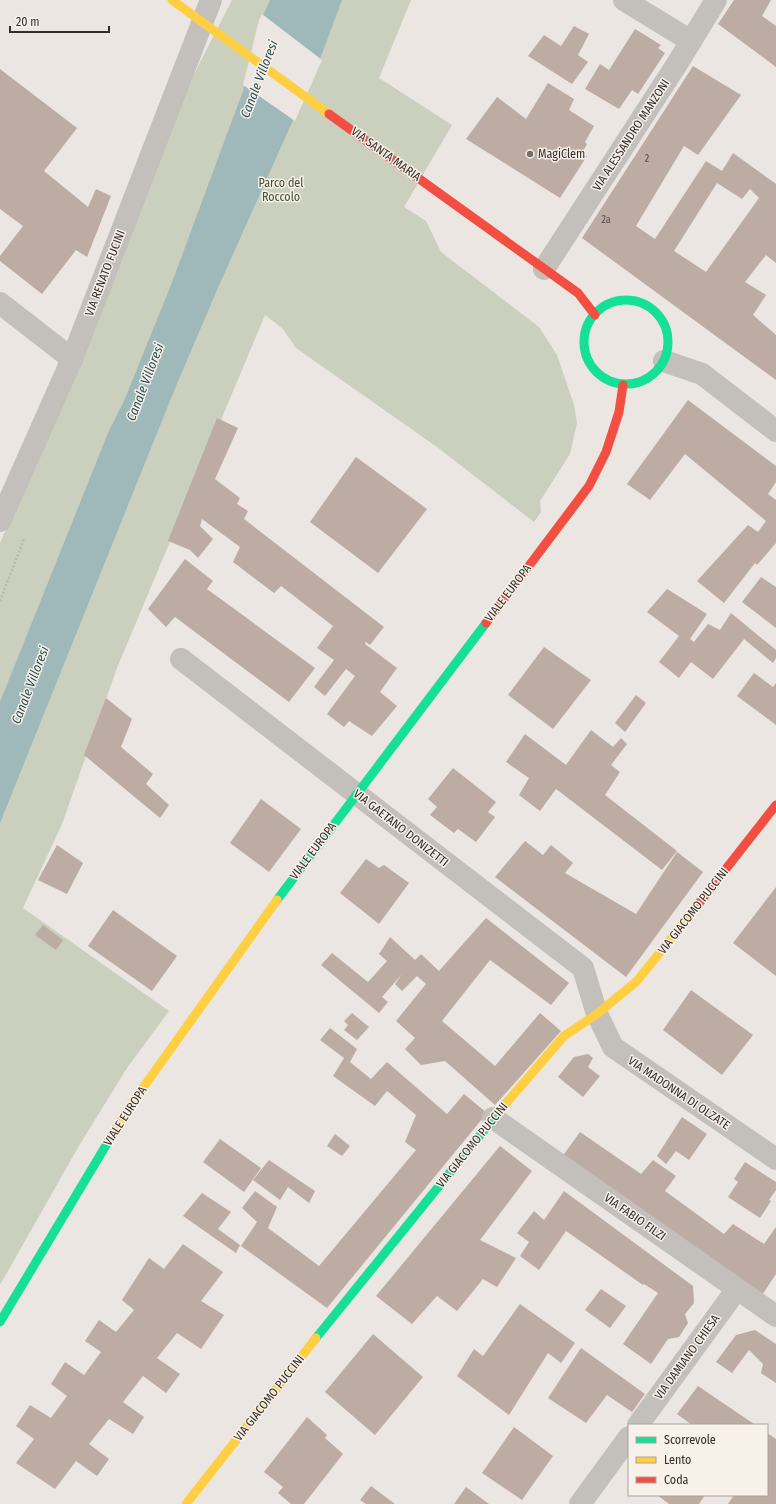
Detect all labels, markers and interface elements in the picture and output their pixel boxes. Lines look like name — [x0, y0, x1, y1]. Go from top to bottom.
scale bar — [10, 8, 109, 34]
text: 20 m — [16, 15, 40, 29]
water label: Canale Villoresi — [237, 38, 281, 120]
street label: VIA ALESSANDRO MANZONI — [590, 77, 672, 193]
street label: VIA SANTA MARIA — [348, 124, 424, 184]
place label: MagiClem — [538, 147, 585, 161]
marker: MagiClem — [525, 149, 535, 159]
house number: 2 — [645, 153, 650, 165]
park label: Parco del Roccolo — [259, 176, 303, 204]
house number: 2a — [601, 214, 611, 226]
street label: VIA RENATO FUCINI — [82, 228, 128, 318]
water label: Canale Villoresi — [123, 341, 167, 423]
street label: VIALE EUROPA — [482, 561, 534, 624]
water label: Canale Villoresi — [8, 644, 52, 726]
street label: VIA GAETANO DONIZETTI — [351, 787, 451, 869]
street label: VIALE EUROPA — [287, 819, 339, 882]
street label: VIA GIACOMO PUCCINI — [655, 865, 731, 957]
street label: VIA MADONNA DI OLZATE — [625, 1054, 733, 1132]
street label: VIALE EUROPA — [101, 1083, 150, 1148]
street label: VIA GIACOMO PUCCINI — [433, 1100, 511, 1190]
street label: VIA FABIO FILZI — [602, 1191, 668, 1243]
street label: VIA DAMIANO CHIESA — [652, 1311, 723, 1402]
street label: VIA GIACOMO PUCCINI — [231, 1352, 307, 1444]
legend — [628, 1424, 768, 1496]
text: Scorrevole — [664, 1433, 716, 1447]
text: Lento — [664, 1453, 691, 1467]
text: Coda — [664, 1473, 689, 1487]

